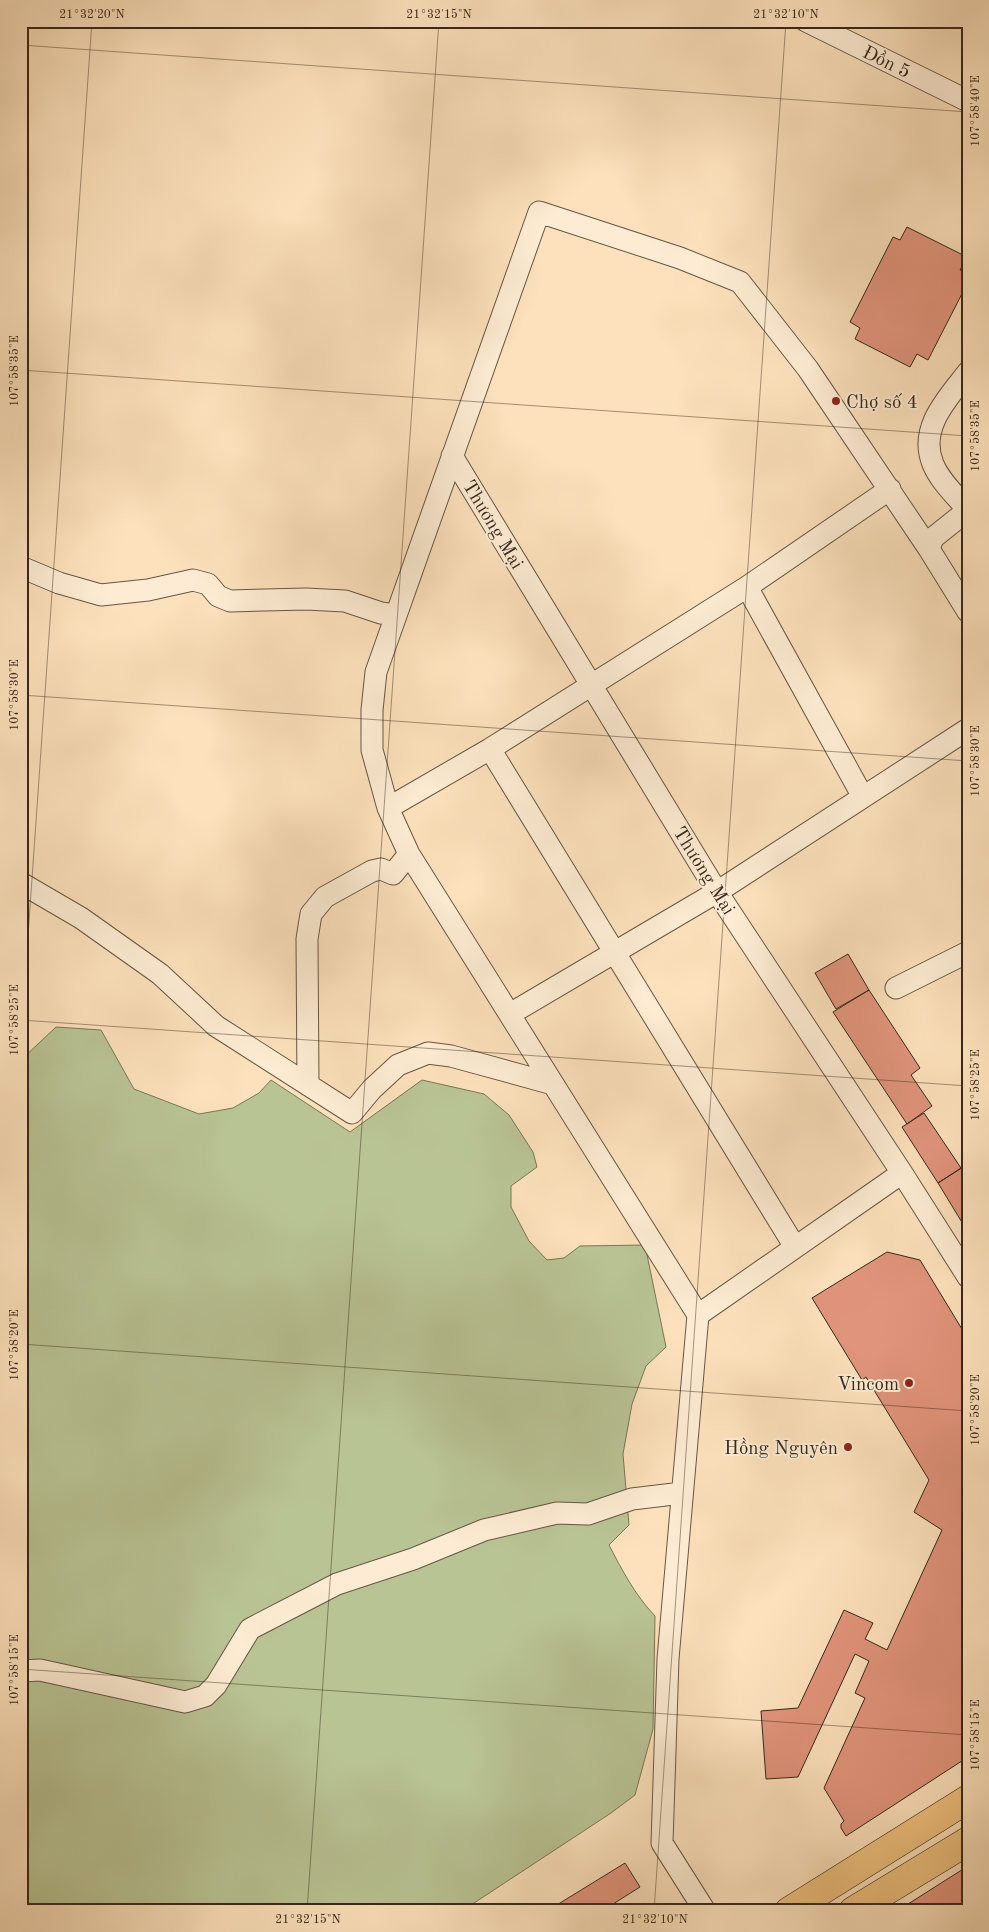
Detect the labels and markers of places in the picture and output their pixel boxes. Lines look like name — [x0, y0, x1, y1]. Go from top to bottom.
place label: Chợ số 4 — [846, 393, 918, 413]
marker: Chợ số 4 — [830, 395, 842, 407]
place label: Vincom — [837, 1376, 899, 1395]
marker: Vincom — [903, 1377, 915, 1389]
place label: Hồng Nguyên — [724, 1437, 838, 1459]
marker: Hồng Nguyên — [842, 1441, 854, 1453]

